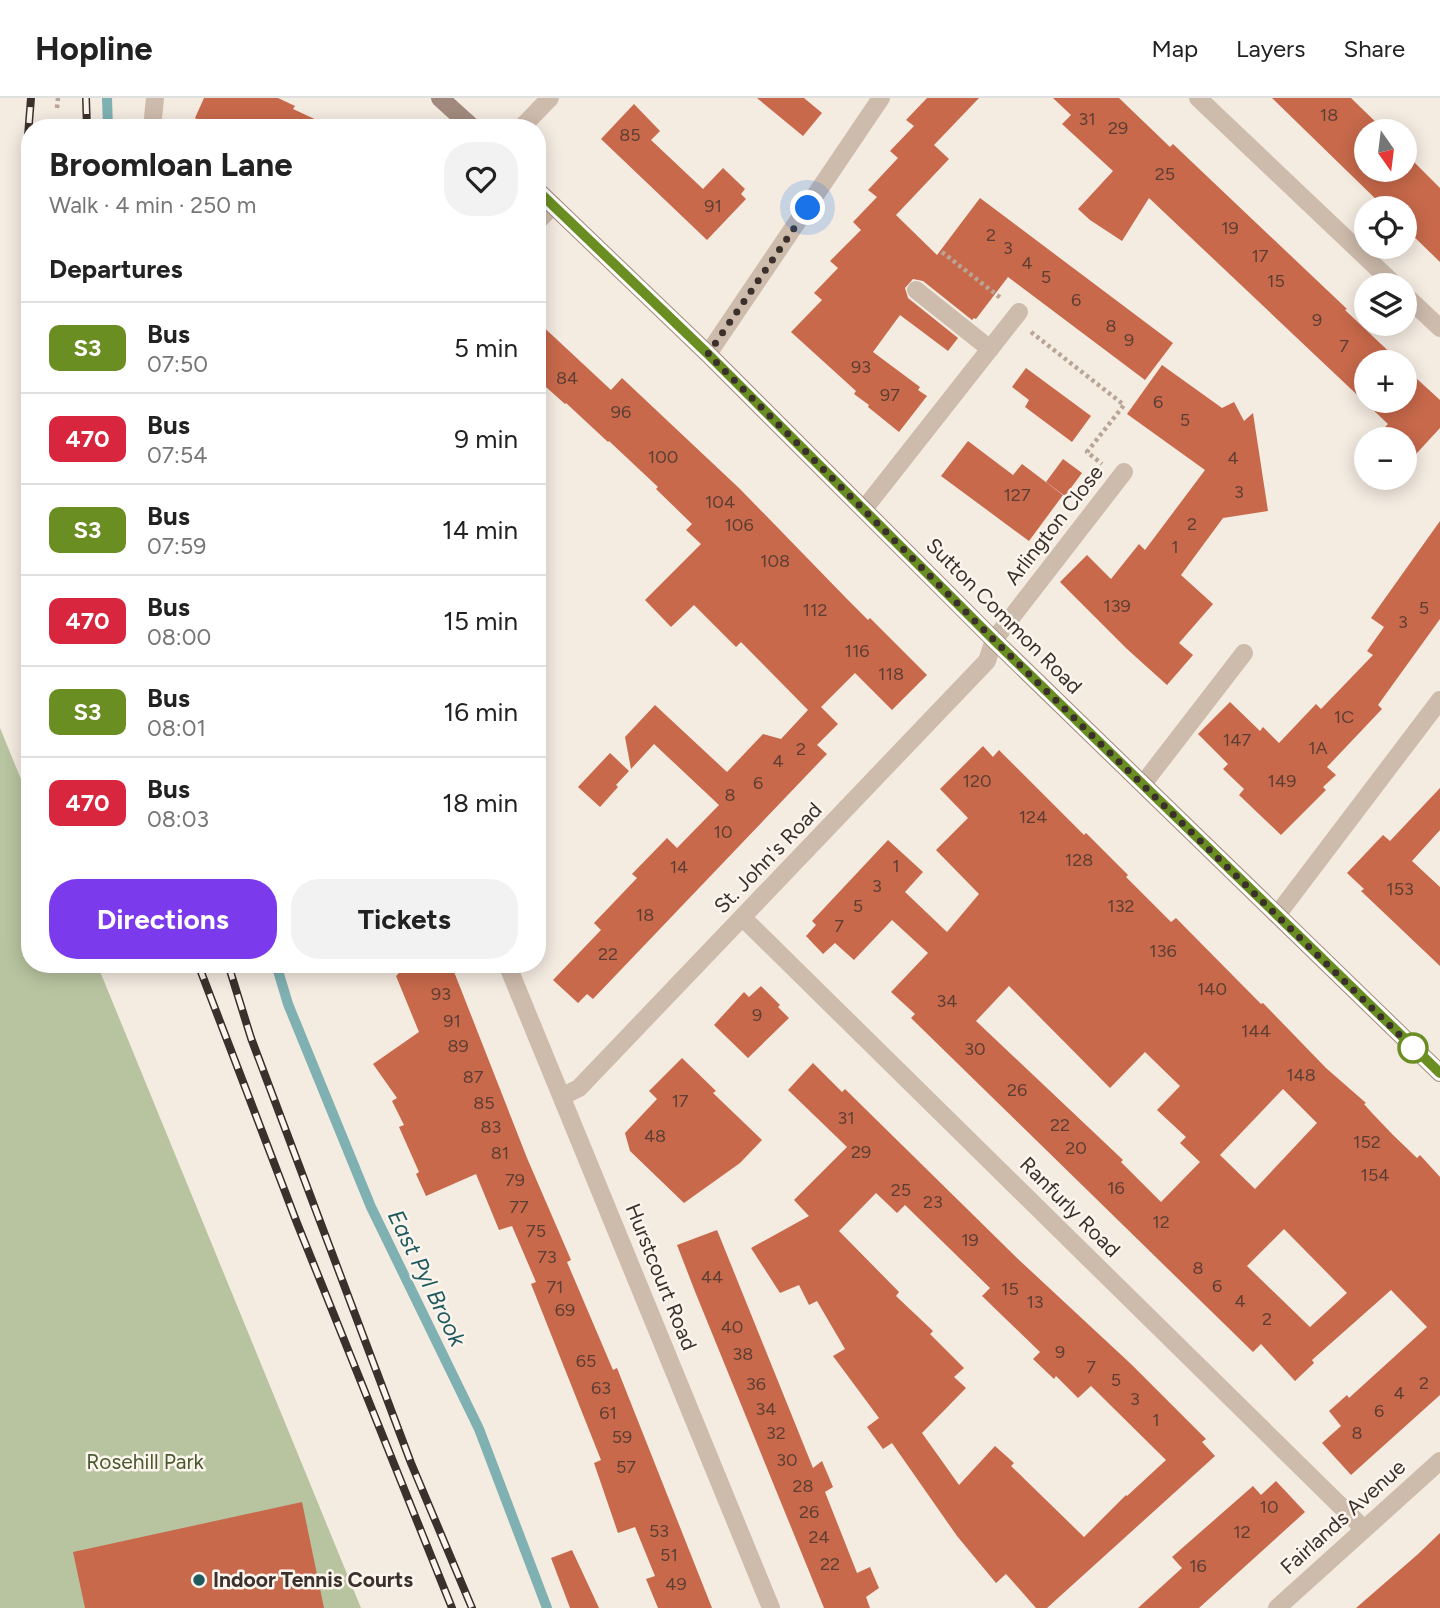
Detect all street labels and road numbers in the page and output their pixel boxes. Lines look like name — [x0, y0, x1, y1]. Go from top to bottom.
street label: Arlington Close — [999, 460, 1108, 590]
street label: Sutton Common Road — [921, 533, 1087, 699]
street label: St. John's Road — [709, 797, 827, 918]
street label: Ranfurly Road — [1015, 1151, 1126, 1262]
street label: Hurstcourt Road — [621, 1200, 702, 1354]
street label: Fairlands Avenue — [1275, 1454, 1410, 1579]

